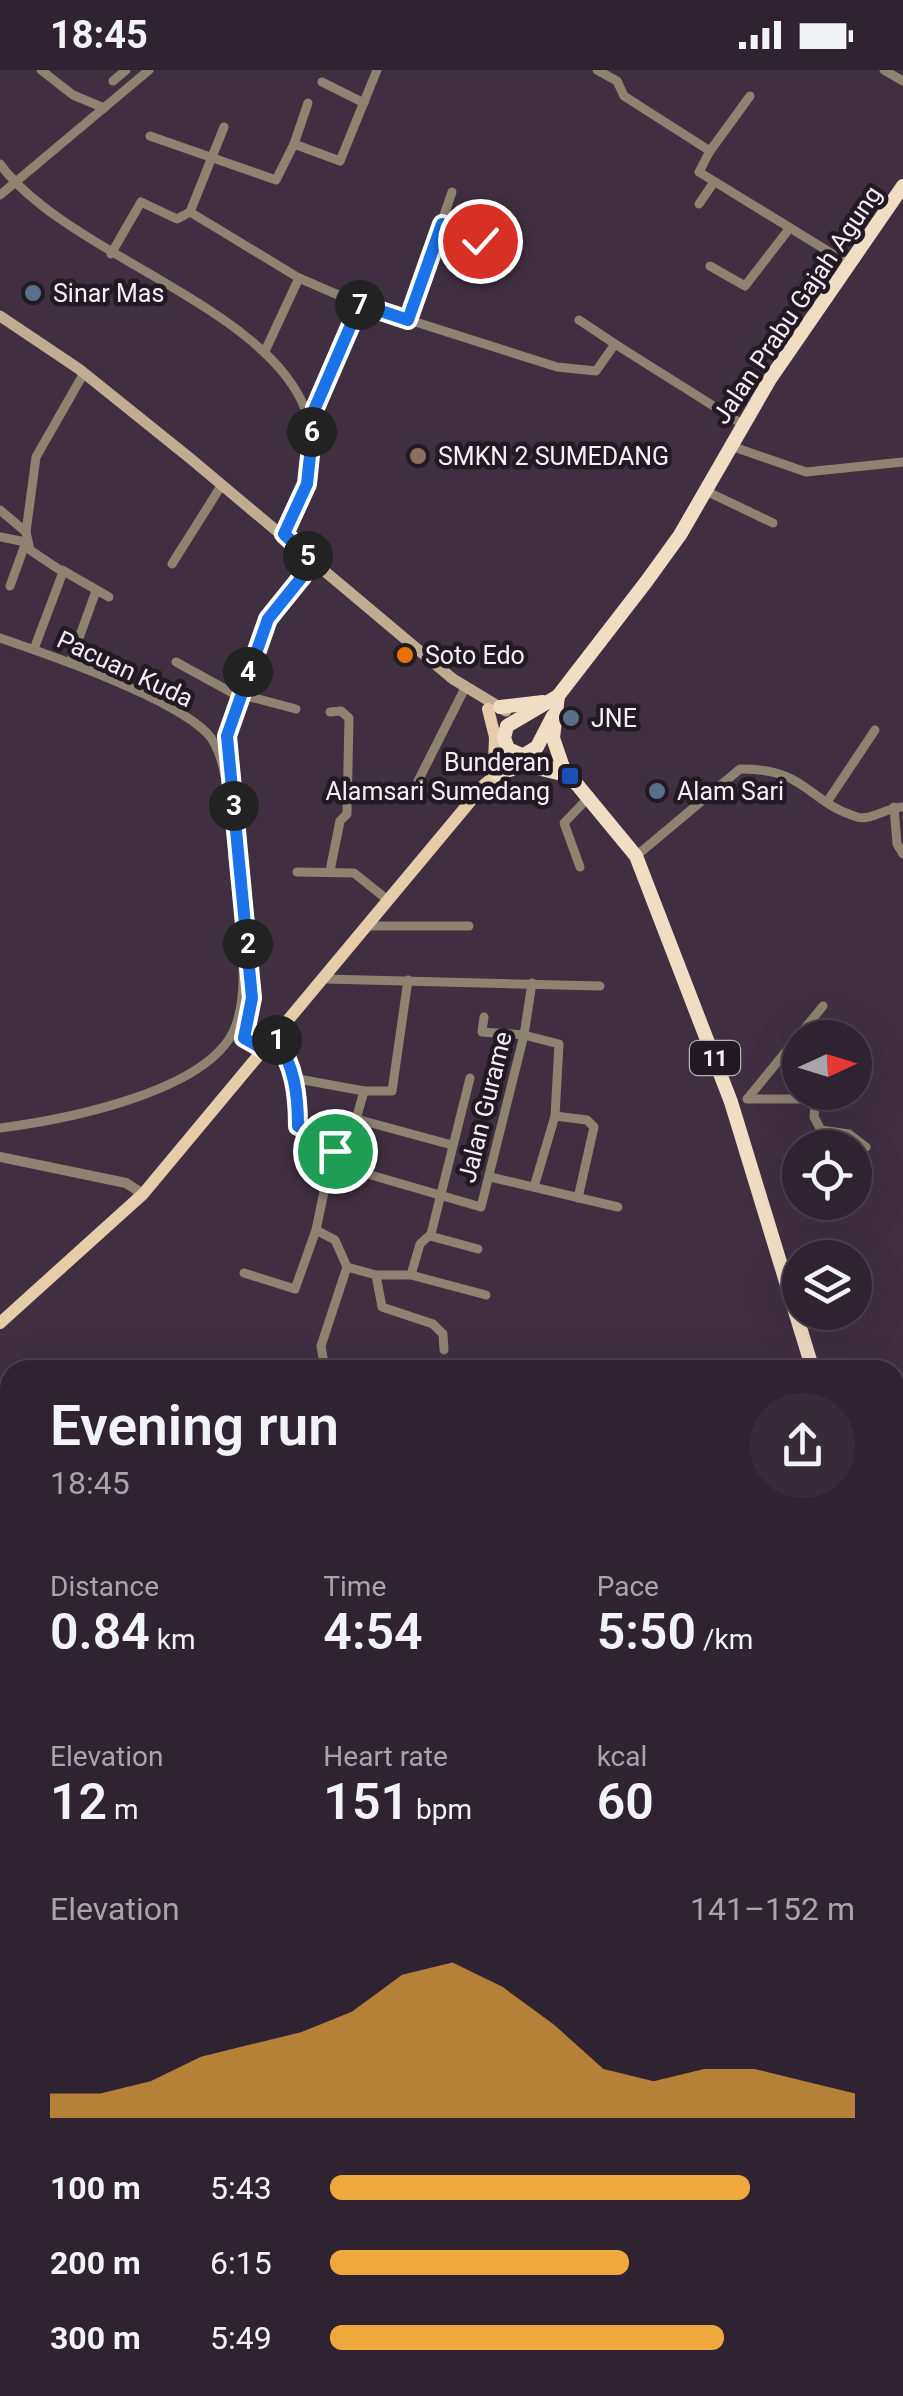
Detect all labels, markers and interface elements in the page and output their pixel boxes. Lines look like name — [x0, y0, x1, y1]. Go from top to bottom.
text: 18:45 — [50, 13, 148, 57]
street label: Jalan Prabu Gajah Agung — [707, 181, 887, 429]
pin — [438, 199, 523, 284]
icon: check — [453, 214, 508, 269]
place label: Sinar Mas — [53, 279, 164, 308]
pin: 7 — [335, 280, 385, 330]
marker: Sinar Mas — [22, 282, 44, 304]
text: 7 — [352, 288, 368, 321]
pin: 6 — [287, 407, 337, 457]
text: 6 — [304, 415, 320, 448]
place label: SMKN 2 SUMEDANG — [438, 442, 669, 471]
marker: SMKN 2 SUMEDANG — [407, 445, 429, 467]
pin: 5 — [283, 531, 333, 581]
text: 5 — [300, 539, 316, 572]
street label: Pacuan Kuda — [52, 625, 198, 713]
place label: Soto Edo — [425, 641, 525, 670]
marker: Soto Edo — [394, 644, 416, 666]
pin: 4 — [223, 647, 273, 697]
text: 4 — [240, 655, 256, 688]
place label: JNE — [591, 704, 637, 733]
marker: JNE — [560, 707, 582, 729]
place label: Bunderan Alamsari Sumedang — [325, 748, 550, 806]
marker: Bunderan Alamsari Sumedang — [559, 765, 581, 787]
place label: Alam Sari — [677, 777, 784, 806]
marker: Alam Sari — [646, 780, 668, 802]
pin: 3 — [209, 781, 259, 831]
text: 3 — [226, 789, 242, 822]
pin: 2 — [223, 919, 273, 969]
text: 2 — [240, 927, 256, 960]
pin: 1 — [252, 1015, 302, 1065]
north arrow — [782, 1020, 872, 1110]
map controls — [782, 1020, 872, 1330]
text: 1 — [269, 1023, 285, 1056]
street label: Jalan Gurame — [452, 1028, 518, 1186]
road number: 11 — [690, 1041, 740, 1075]
pin — [293, 1109, 378, 1194]
icon: arrive — [308, 1124, 363, 1179]
button: locate — [782, 1130, 872, 1220]
button: layers — [782, 1240, 872, 1330]
button: share — [750, 1393, 855, 1498]
text: Evening run — [50, 1394, 339, 1458]
text: 18:45 — [50, 1464, 130, 1502]
text: Distance — [50, 1570, 159, 1603]
text: Time — [323, 1570, 386, 1603]
text: Pace — [597, 1570, 659, 1603]
text: 0.84 — [50, 1603, 150, 1661]
text: 4:54 — [323, 1603, 423, 1661]
text: 5:50 — [597, 1603, 696, 1661]
text: km — [150, 1623, 196, 1656]
text: /km — [696, 1623, 753, 1656]
text: Elevation — [50, 1740, 163, 1773]
text: Heart rate — [323, 1740, 448, 1773]
text: kcal — [597, 1740, 647, 1773]
text: 12 — [50, 1773, 107, 1831]
text: 151 — [323, 1773, 409, 1831]
text: 60 — [597, 1773, 654, 1831]
text: m — [107, 1793, 139, 1826]
text: bpm — [409, 1793, 472, 1826]
text: Elevation — [50, 1890, 180, 1928]
text: 141–152 m — [690, 1890, 855, 1928]
text: 100 m — [50, 2169, 141, 2207]
text: 5:43 — [210, 2169, 272, 2207]
text: 200 m — [50, 2244, 141, 2282]
text: 6:15 — [210, 2244, 272, 2282]
text: 300 m — [50, 2319, 141, 2357]
text: 5:49 — [210, 2319, 272, 2357]

